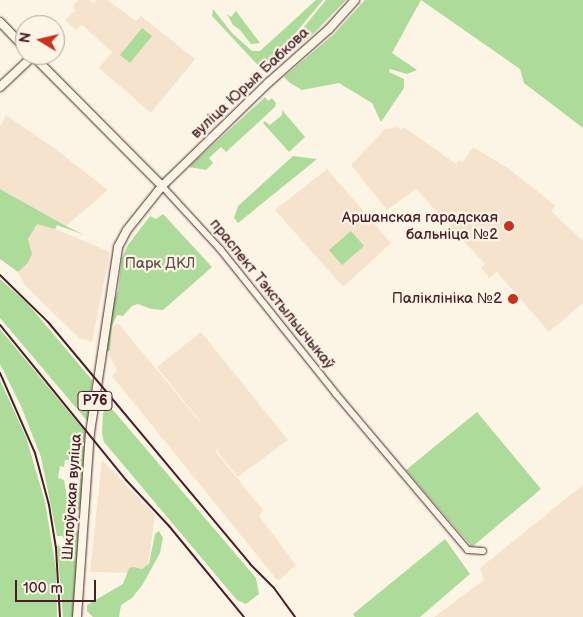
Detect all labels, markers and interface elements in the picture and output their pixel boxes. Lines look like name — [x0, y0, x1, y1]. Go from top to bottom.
north arrow — [15, 15, 65, 65]
street label: вуліца Юрыя Бабкова — [187, 24, 313, 142]
text: N — [16, 31, 35, 44]
place label: Аршанская гарадская бальніца №2 — [342, 208, 498, 243]
street label: праспект Тэкстыльшчыкаў — [206, 215, 338, 373]
marker: Аршанская гарадская бальніца №2 — [502, 219, 516, 233]
park label: Парк ДКЛ — [125, 255, 195, 273]
place label: Паліклініка №2 — [392, 290, 502, 308]
marker: Паліклініка №2 — [506, 292, 520, 306]
road number: Р76 — [76, 390, 114, 412]
street label: Шклоўская вуліца — [59, 433, 85, 561]
scale bar — [18, 570, 99, 602]
text: 100 m — [23, 579, 63, 598]

